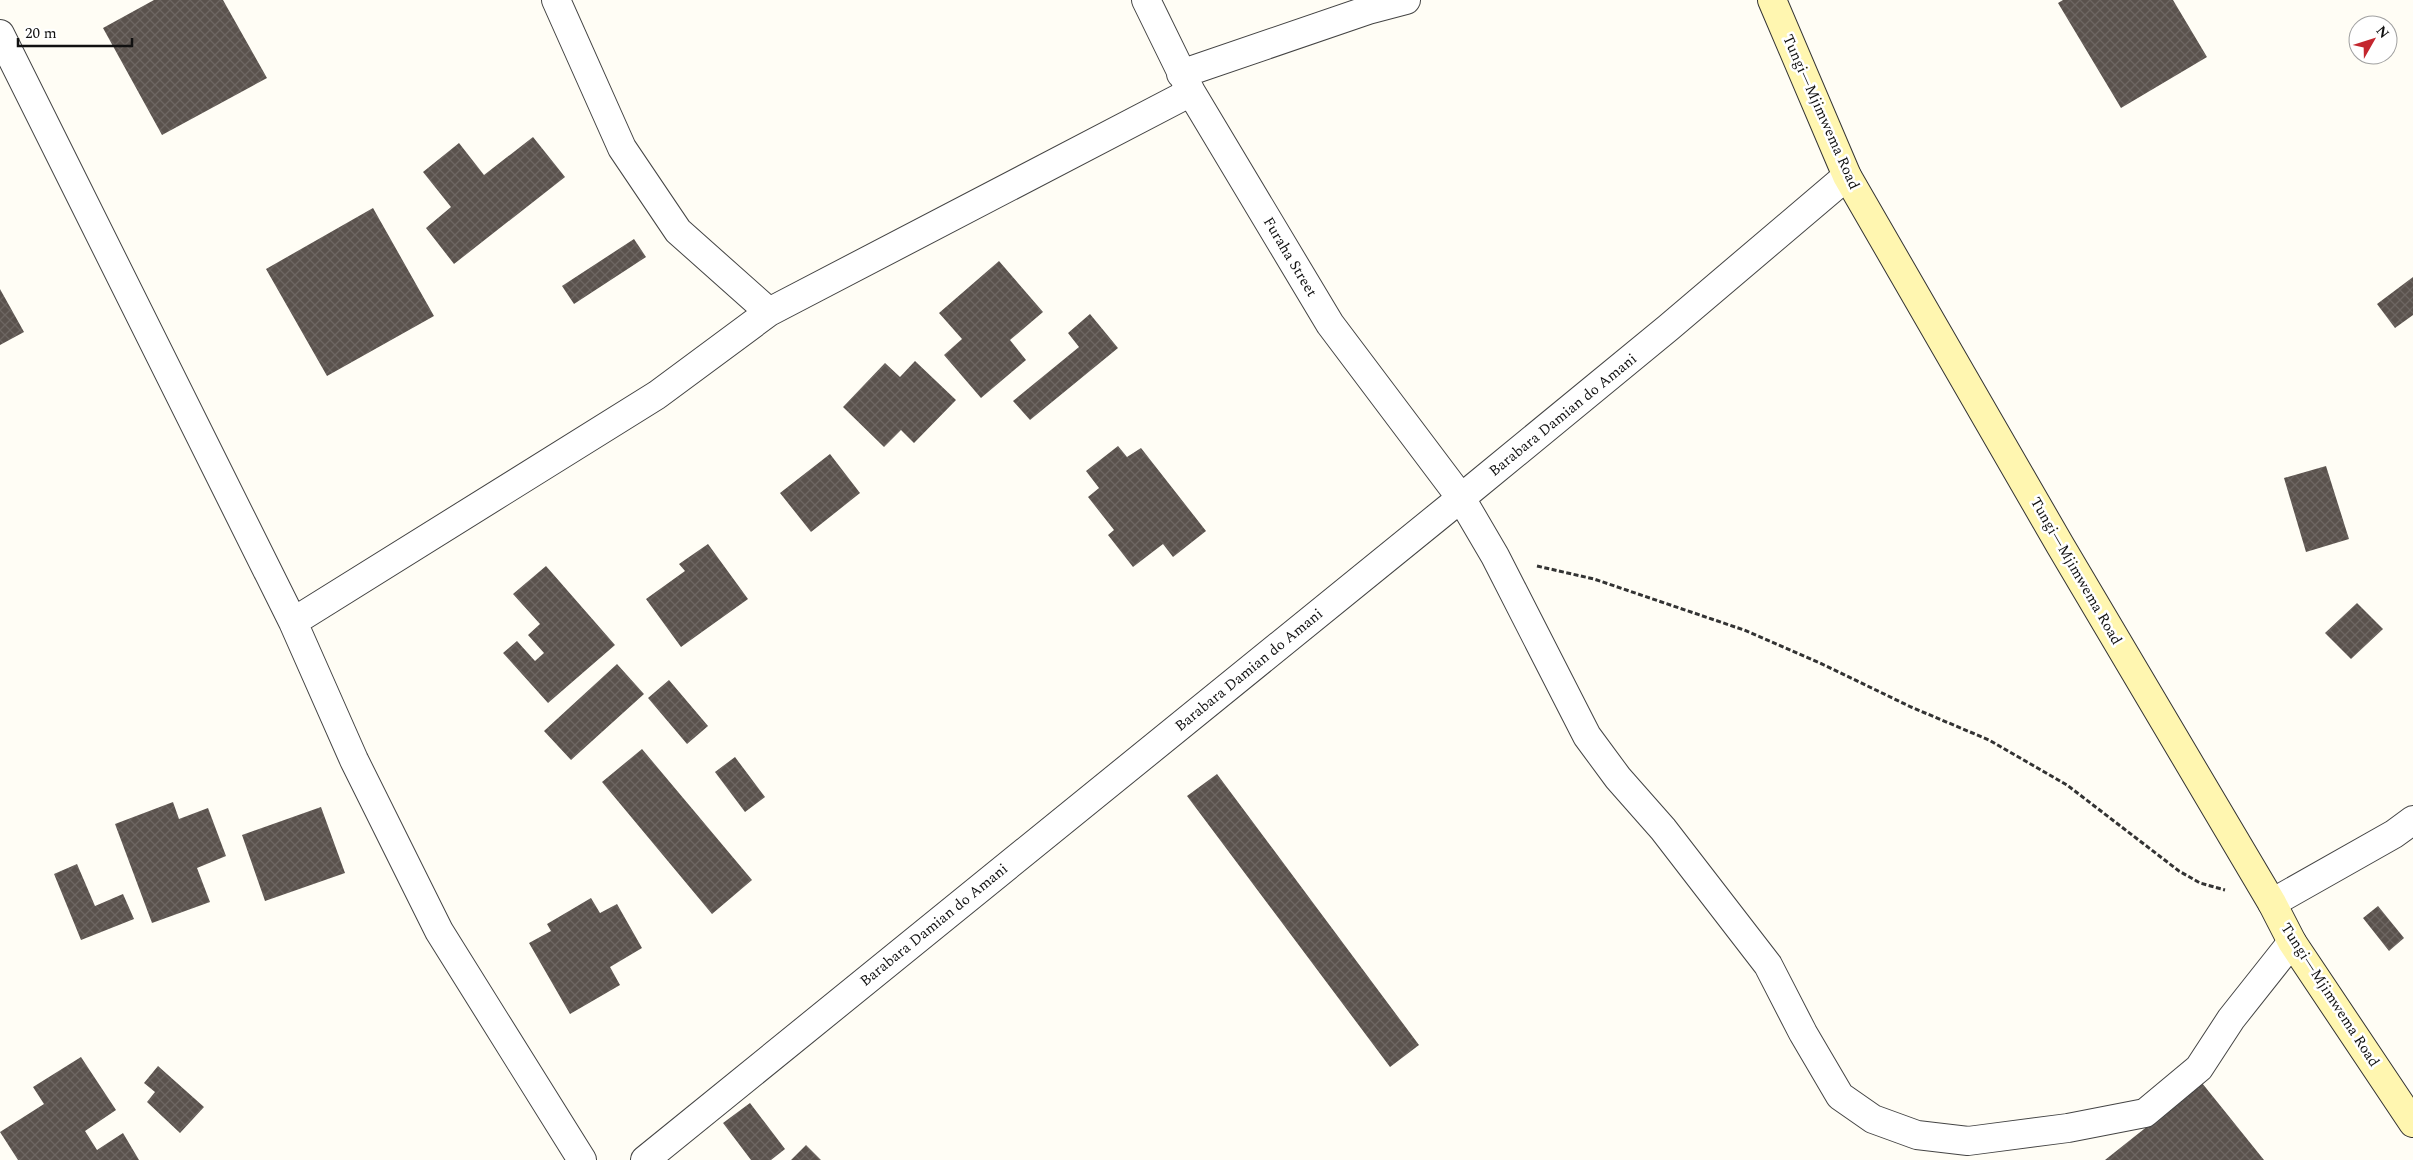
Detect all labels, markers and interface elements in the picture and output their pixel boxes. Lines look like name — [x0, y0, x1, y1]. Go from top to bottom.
scale bar — [18, 15, 131, 47]
north arrow — [2348, 15, 2398, 65]
text: N — [2371, 21, 2394, 43]
text: 20 m — [25, 22, 57, 45]
street label: Tungi—Mjimwema Road — [1776, 31, 1866, 193]
street label: Furaha Street — [1257, 213, 1323, 301]
street label: Barabara Damian do Amani — [1484, 348, 1642, 482]
street label: Tungi—Mjimwema Road — [2024, 493, 2128, 649]
street label: Barabara Damian do Amani — [1170, 603, 1328, 737]
street label: Barabara Damian do Amani — [855, 858, 1013, 992]
street label: Tungi—Mjimwema Road — [2275, 918, 2385, 1072]

